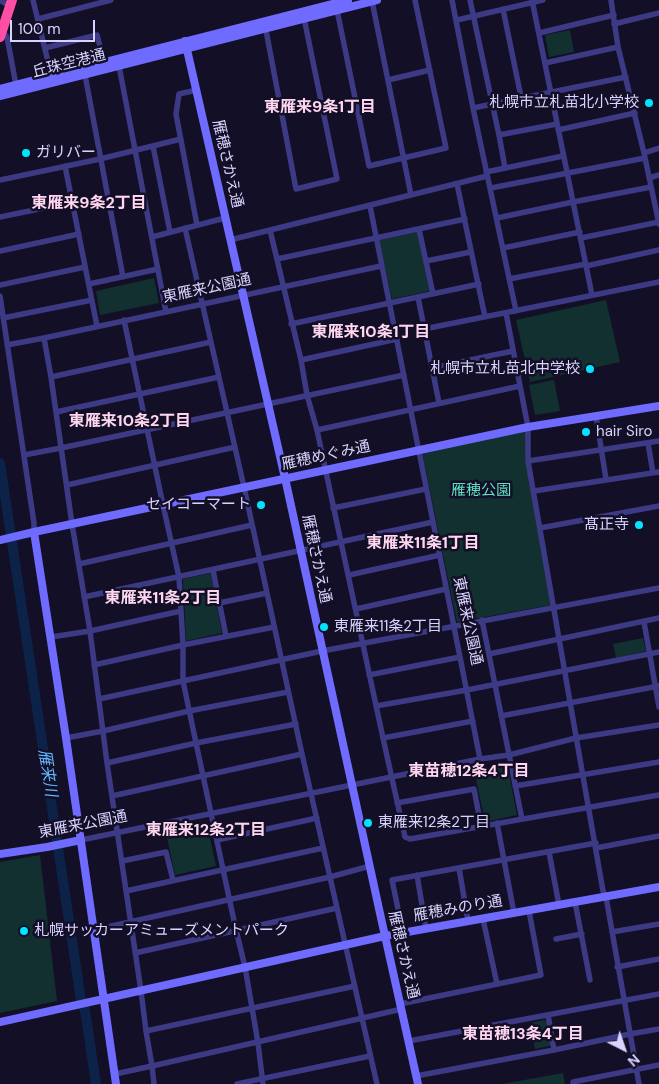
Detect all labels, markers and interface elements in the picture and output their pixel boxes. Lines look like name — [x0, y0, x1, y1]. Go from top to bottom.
scale bar — [12, 10, 98, 42]
text: 100 m — [18, 19, 61, 39]
street label: 丘珠空港通 — [30, 46, 108, 82]
place label: 札幌市立札苗北小学校 — [489, 94, 639, 112]
marker: 札幌市立札苗北小学校 — [643, 97, 655, 109]
district label: 東雁来9条1丁目 — [264, 98, 376, 118]
street label: 雁穂さかえ通 — [208, 118, 246, 210]
place label: ガリバー — [36, 144, 96, 162]
marker: ガリバー — [20, 147, 32, 159]
district label: 東雁来9条2丁目 — [31, 194, 147, 214]
street label: 東雁来公園通 — [161, 271, 253, 307]
district label: 東雁来10条1丁目 — [312, 323, 430, 343]
place label: 札幌市立札苗北中学校 — [430, 360, 580, 378]
marker: 札幌市立札苗北中学校 — [584, 363, 596, 375]
district label: 東雁来10条2丁目 — [69, 412, 191, 432]
place label: hair Siro — [596, 423, 652, 441]
marker: hair Siro — [580, 426, 592, 438]
street label: 雁穂めぐみ通 — [280, 438, 372, 474]
park label: 雁穂公園 — [451, 482, 511, 500]
place label: セイコーマート — [146, 496, 251, 514]
marker: セイコーマート — [255, 499, 267, 511]
street label: 雁穂さかえ通 — [298, 513, 334, 605]
place label: 髙正寺 — [584, 516, 629, 534]
marker: 髙正寺 — [633, 519, 645, 531]
district label: 東雁来11条1丁目 — [366, 534, 480, 554]
street label: 東雁来公園通 — [449, 575, 485, 667]
district label: 東雁来11条2丁目 — [105, 589, 221, 609]
place label: 東雁来11条2丁目 — [334, 618, 442, 636]
marker: 東雁来11条2丁目 — [318, 621, 330, 633]
water label: 雁来川 — [34, 748, 60, 798]
district label: 東苗穂12条4丁目 — [408, 762, 530, 782]
street label: 東雁来公園通 — [37, 808, 129, 842]
place label: 東雁来12条2丁目 — [378, 814, 490, 832]
marker: 東雁来12条2丁目 — [362, 817, 374, 829]
district label: 東雁来12条2丁目 — [146, 821, 266, 841]
street label: 雁穂みのり通 — [412, 892, 504, 926]
street label: 雁穂さかえ通 — [384, 909, 422, 1001]
place label: 札幌サッカーアミューズメントパーク — [34, 922, 289, 940]
marker: 札幌サッカーアミューズメントパーク — [18, 925, 30, 937]
north arrow — [599, 1024, 649, 1074]
district label: 東苗穂13条4丁目 — [462, 1025, 584, 1045]
text: N — [624, 1050, 644, 1070]

